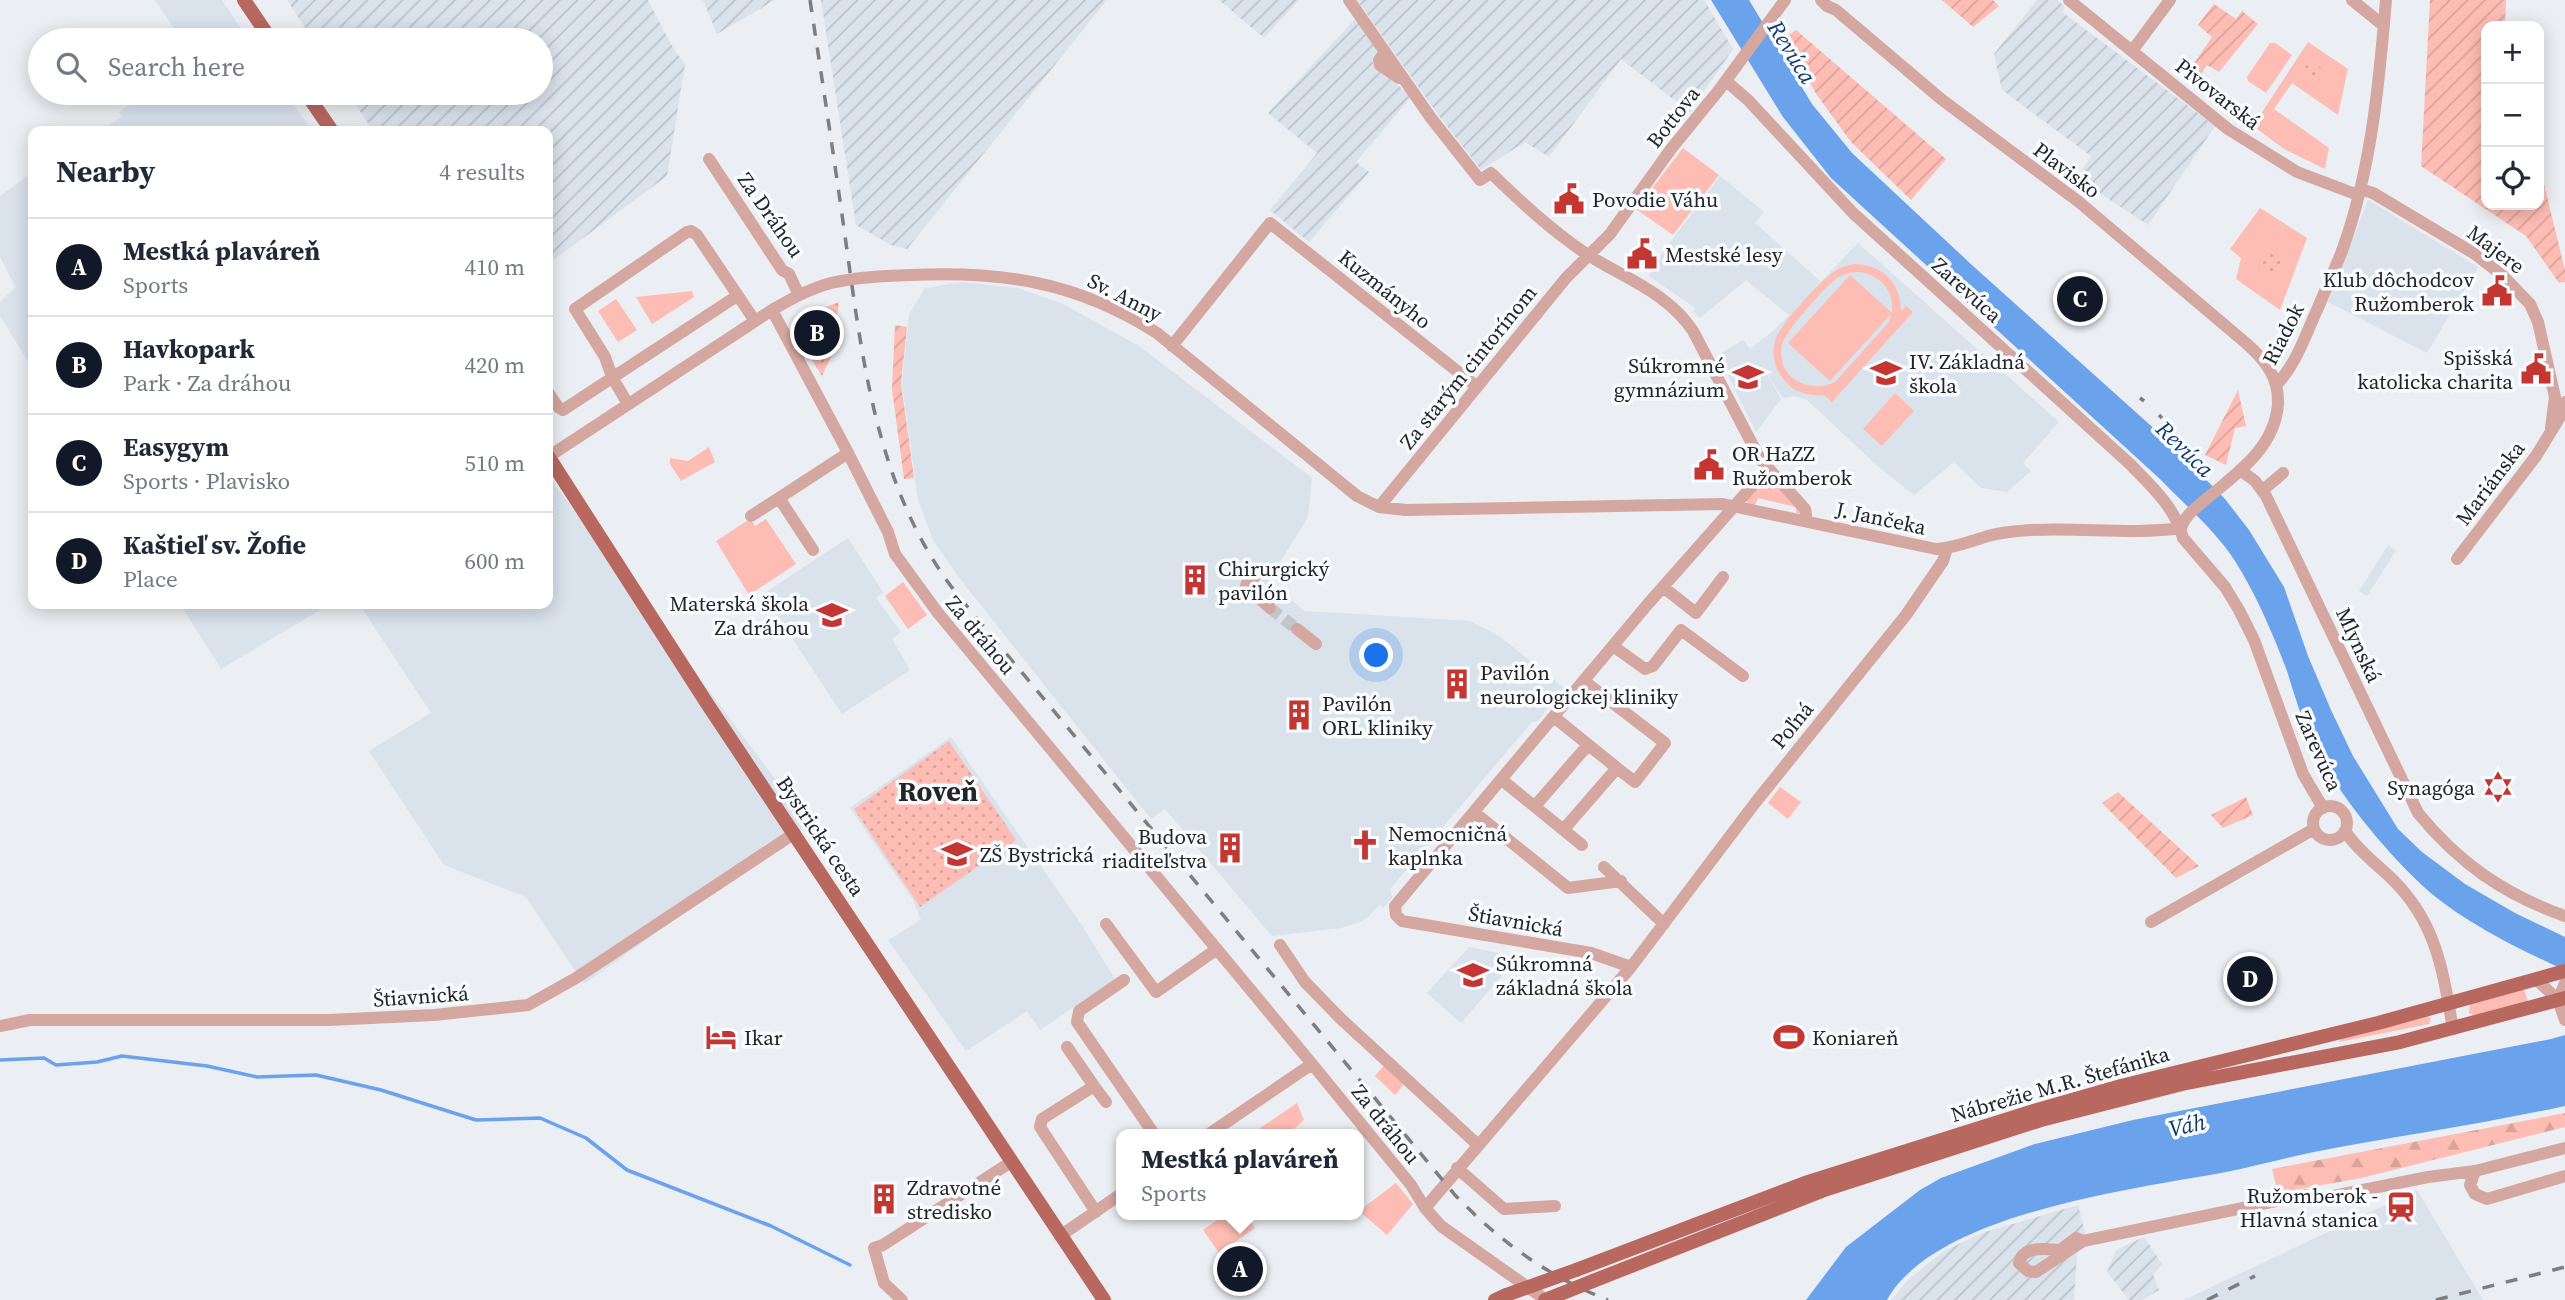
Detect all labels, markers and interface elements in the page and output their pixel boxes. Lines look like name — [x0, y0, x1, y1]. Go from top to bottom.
water label: Revúca — [1759, 13, 1824, 90]
map controls — [2481, 21, 2544, 210]
button: + — [2481, 21, 2544, 84]
search box — [28, 28, 553, 105]
icon: search — [52, 48, 90, 86]
text: Search here — [108, 49, 245, 85]
street label: Pivovarská — [2169, 52, 2267, 137]
street label: Bottova — [1640, 80, 1706, 154]
button: − — [2481, 84, 2544, 147]
street label: Plavisko — [2028, 135, 2106, 205]
button: locate — [2481, 147, 2544, 210]
text: Nearby — [56, 151, 155, 192]
text: 4 results — [439, 156, 525, 188]
street label: Za Dráhou — [731, 167, 811, 263]
public building icon: Povodie Váhu — [1552, 182, 1586, 216]
place label: Povodie Váhu — [1592, 185, 1718, 214]
street label: Majere — [2461, 218, 2531, 280]
text: Mestká plaváreň — [123, 233, 320, 269]
public building icon: Mestské lesy — [1625, 237, 1659, 271]
place label: Mestské lesy — [1665, 240, 1783, 269]
street label: Kuzmányho — [1333, 243, 1437, 335]
text: A — [71, 251, 87, 283]
text: 410 m — [464, 251, 525, 283]
street label: Zarevúca — [1926, 251, 2008, 329]
place label: Klub dôchodcov Ružomberok — [2323, 265, 2475, 318]
street label: Sv. Anny — [1083, 266, 1167, 328]
text: Sports — [123, 269, 188, 301]
pin: C — [2057, 273, 2103, 325]
public building icon: Klub dôchodcov Ružomberok — [2480, 274, 2514, 308]
street label: Za starým cintorínom — [1393, 279, 1543, 455]
street label: Riadok — [2255, 298, 2311, 370]
pin: B — [794, 307, 840, 359]
text: Havkopark — [123, 331, 255, 367]
place label: Spišská katolicka charita — [2357, 343, 2513, 396]
place label: IV. Základná škola — [1909, 347, 2025, 400]
text: B — [72, 349, 86, 381]
text: 420 m — [464, 349, 525, 381]
place label: Súkromné gymnázium — [1614, 351, 1725, 404]
public building icon: Spišská katolicka charita — [2519, 352, 2553, 386]
school or university icon: IV. Základná škola — [1869, 356, 1903, 390]
school or university icon: Súkromné gymnázium — [1731, 360, 1765, 394]
text: Park · Za dráhou — [123, 367, 291, 399]
water label: Revúca — [2148, 413, 2221, 485]
text: Easygym — [123, 429, 229, 465]
street label: Mariánska — [2449, 435, 2531, 531]
place label: OR HaZZ Ružomberok — [1732, 439, 1853, 492]
text: C — [72, 447, 86, 479]
text: 510 m — [464, 447, 525, 479]
public building icon: OR HaZZ Ružomberok — [1692, 448, 1726, 482]
text: Sports · Plavisko — [123, 465, 290, 497]
street label: J. Jančeka — [1832, 494, 1929, 542]
text: Kaštieľ sv. Žofie — [123, 527, 306, 563]
text: D — [71, 545, 87, 577]
text: 600 m — [464, 545, 525, 577]
place label: Chirurgický pavilón — [1218, 554, 1330, 607]
text: Place — [123, 563, 178, 595]
building icon: Chirurgický pavilón — [1178, 563, 1212, 597]
place label: Materská škola Za dráhou — [670, 589, 809, 642]
street label: Za dráhou — [939, 589, 1023, 681]
school or university icon: Materská škola Za dráhou — [815, 598, 849, 632]
street label: Mlynská — [2329, 603, 2389, 687]
your location — [1359, 638, 1393, 672]
place label: Pavilón neurologickej kliniky — [1480, 658, 1679, 711]
building icon: Pavilón neurologickej kliniky — [1440, 667, 1474, 701]
place label: Pavilón ORL kliniky — [1322, 689, 1433, 742]
street label: Poľná — [1764, 695, 1820, 755]
building icon: Pavilón ORL kliniky — [1282, 698, 1316, 732]
street label: Zarevúca — [2288, 706, 2350, 796]
street label: Bystrická cesta — [770, 770, 872, 902]
synagogue icon: Synagóga — [2481, 770, 2515, 804]
district label: Roveň — [898, 772, 978, 810]
place label: Synagóga — [2387, 773, 2475, 802]
place label: Nemocničná kaplnka — [1388, 819, 1508, 872]
place label: Budova riaditeľstva — [1102, 822, 1207, 875]
church icon: Nemocničná kaplnka — [1348, 828, 1382, 862]
building icon: Budova riaditeľstva — [1213, 831, 1247, 865]
school or university icon: ZŠ Bystrická — [940, 837, 974, 871]
place label: ZŠ Bystrická — [980, 840, 1094, 869]
street label: Štiavnická — [1466, 898, 1566, 944]
place label: Súkromná základná škola — [1496, 949, 1633, 1002]
pin: D — [2227, 953, 2273, 1005]
school or university icon: Súkromná základná škola — [1456, 958, 1490, 992]
street label: Štiavnická — [372, 978, 470, 1014]
hotel icon: Ikar — [704, 1020, 738, 1054]
sports icon: Koniareň — [1772, 1020, 1806, 1054]
place label: Ikar — [744, 1023, 783, 1052]
place label: Koniareň — [1812, 1023, 1899, 1052]
street label: Nábrežie M.R. Štefánika — [1947, 1039, 2173, 1129]
street label: Za dráhou — [1345, 1078, 1427, 1170]
water label: Váh — [2166, 1105, 2209, 1145]
popup — [1116, 1129, 1364, 1220]
text: Mestká plaváreň — [1141, 1141, 1339, 1177]
place label: Zdravotné stredisko — [907, 1173, 1001, 1226]
text: Sports — [1141, 1177, 1207, 1209]
place label: Ružomberok - Hlavná stanica — [2240, 1181, 2378, 1234]
building icon: Zdravotné stredisko — [867, 1182, 901, 1216]
station icon: Ružomberok - Hlavná stanica — [2384, 1190, 2418, 1224]
pin: A — [1217, 1243, 1263, 1295]

